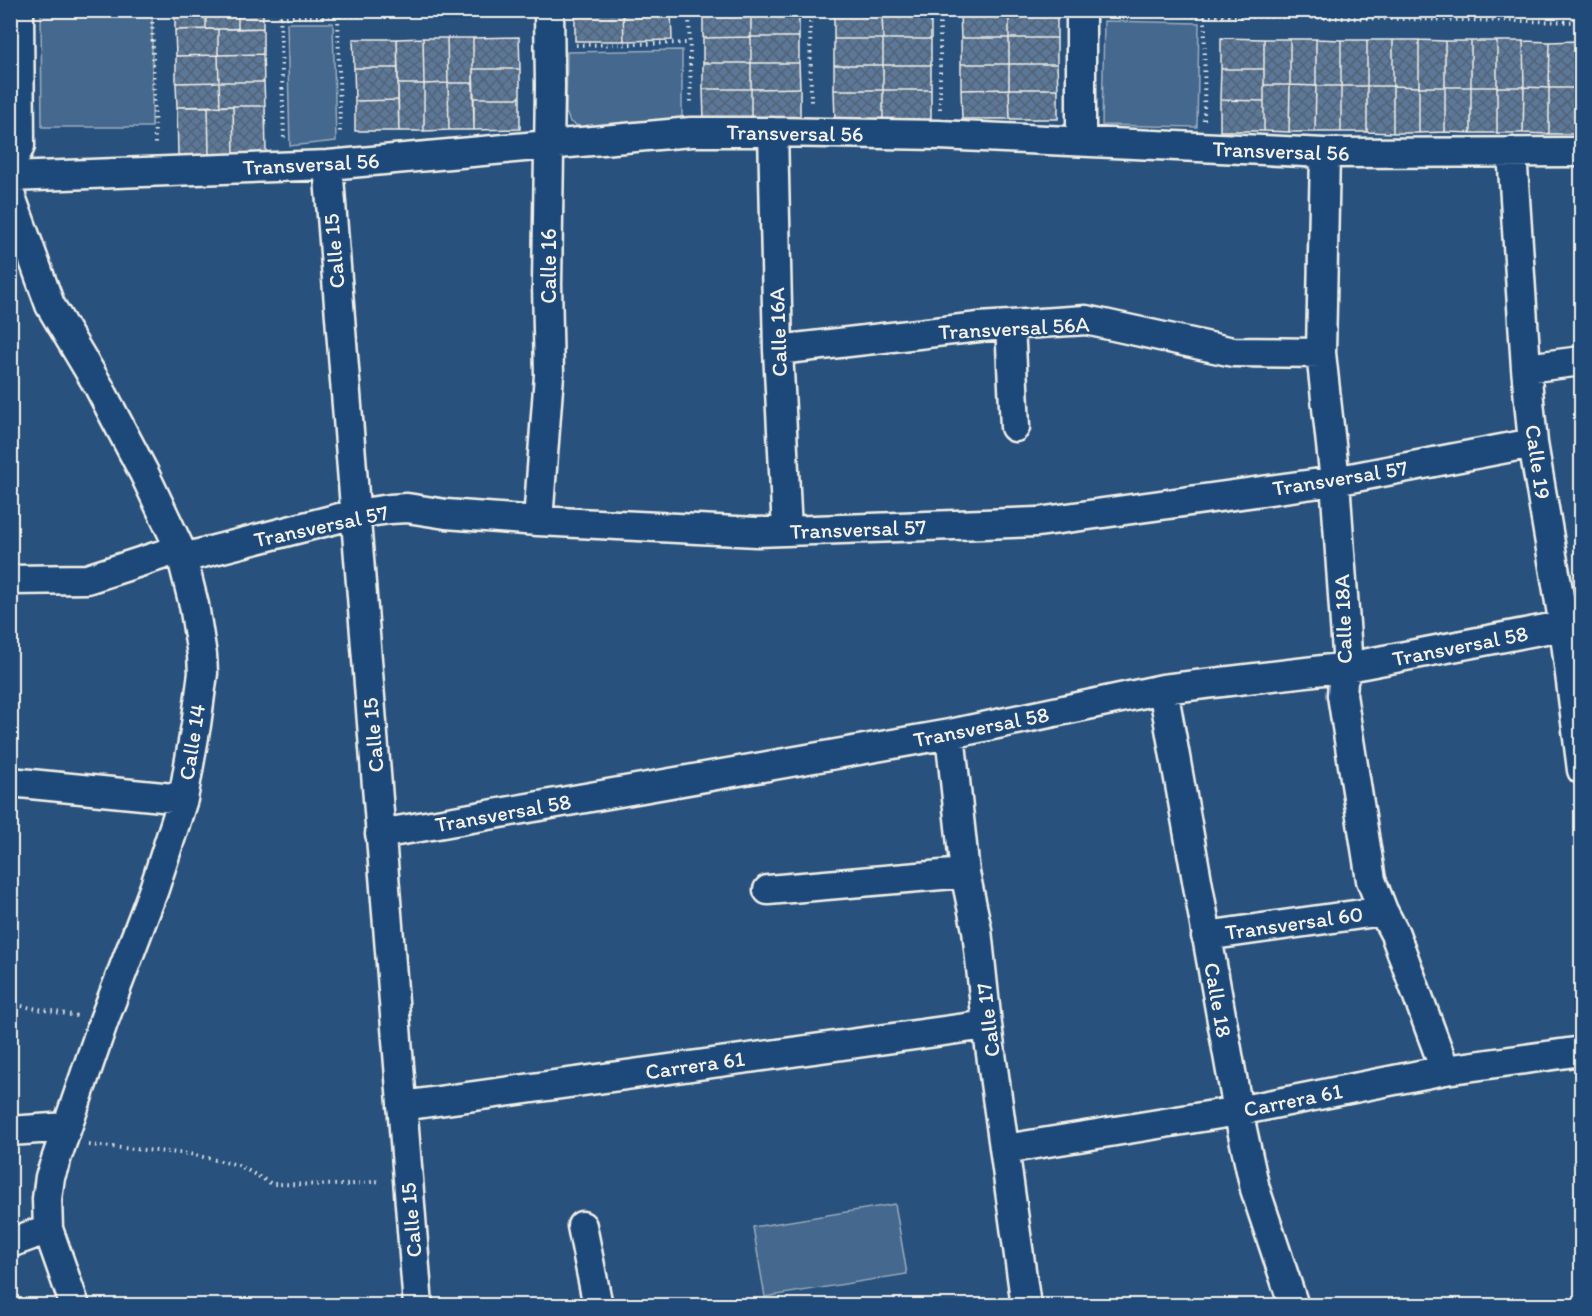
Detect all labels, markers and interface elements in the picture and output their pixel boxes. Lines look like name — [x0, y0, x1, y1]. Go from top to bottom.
street label: Transversal 56 — [726, 118, 864, 148]
street label: Transversal 56 — [1212, 135, 1350, 167]
street label: Transversal 56 — [242, 147, 380, 181]
street label: Calle 15 — [317, 212, 351, 290]
street label: Calle 16 — [535, 228, 562, 304]
street label: Calle 16A — [763, 287, 793, 377]
street label: Transversal 56A — [938, 311, 1090, 345]
street label: Calle 19 — [1519, 423, 1557, 501]
street label: Transversal 57 — [1270, 454, 1410, 502]
street label: Transversal 57 — [251, 499, 391, 553]
street label: Transversal 57 — [789, 513, 927, 545]
street label: Calle 18A — [1328, 574, 1358, 664]
street label: Transversal 58 — [1390, 620, 1530, 672]
street label: Calle 15 — [356, 696, 390, 774]
street label: Transversal 58 — [911, 701, 1051, 753]
street label: Calle 14 — [173, 702, 211, 782]
street label: Transversal 58 — [433, 788, 573, 838]
street label: Transversal 60 — [1223, 900, 1365, 946]
street label: Calle 18 — [1198, 960, 1238, 1040]
street label: Calle 17 — [970, 981, 1006, 1059]
street label: Carrera 61 — [644, 1045, 746, 1085]
street label: Carrera 61 — [1241, 1077, 1345, 1123]
street label: Calle 15 — [394, 1181, 428, 1259]

